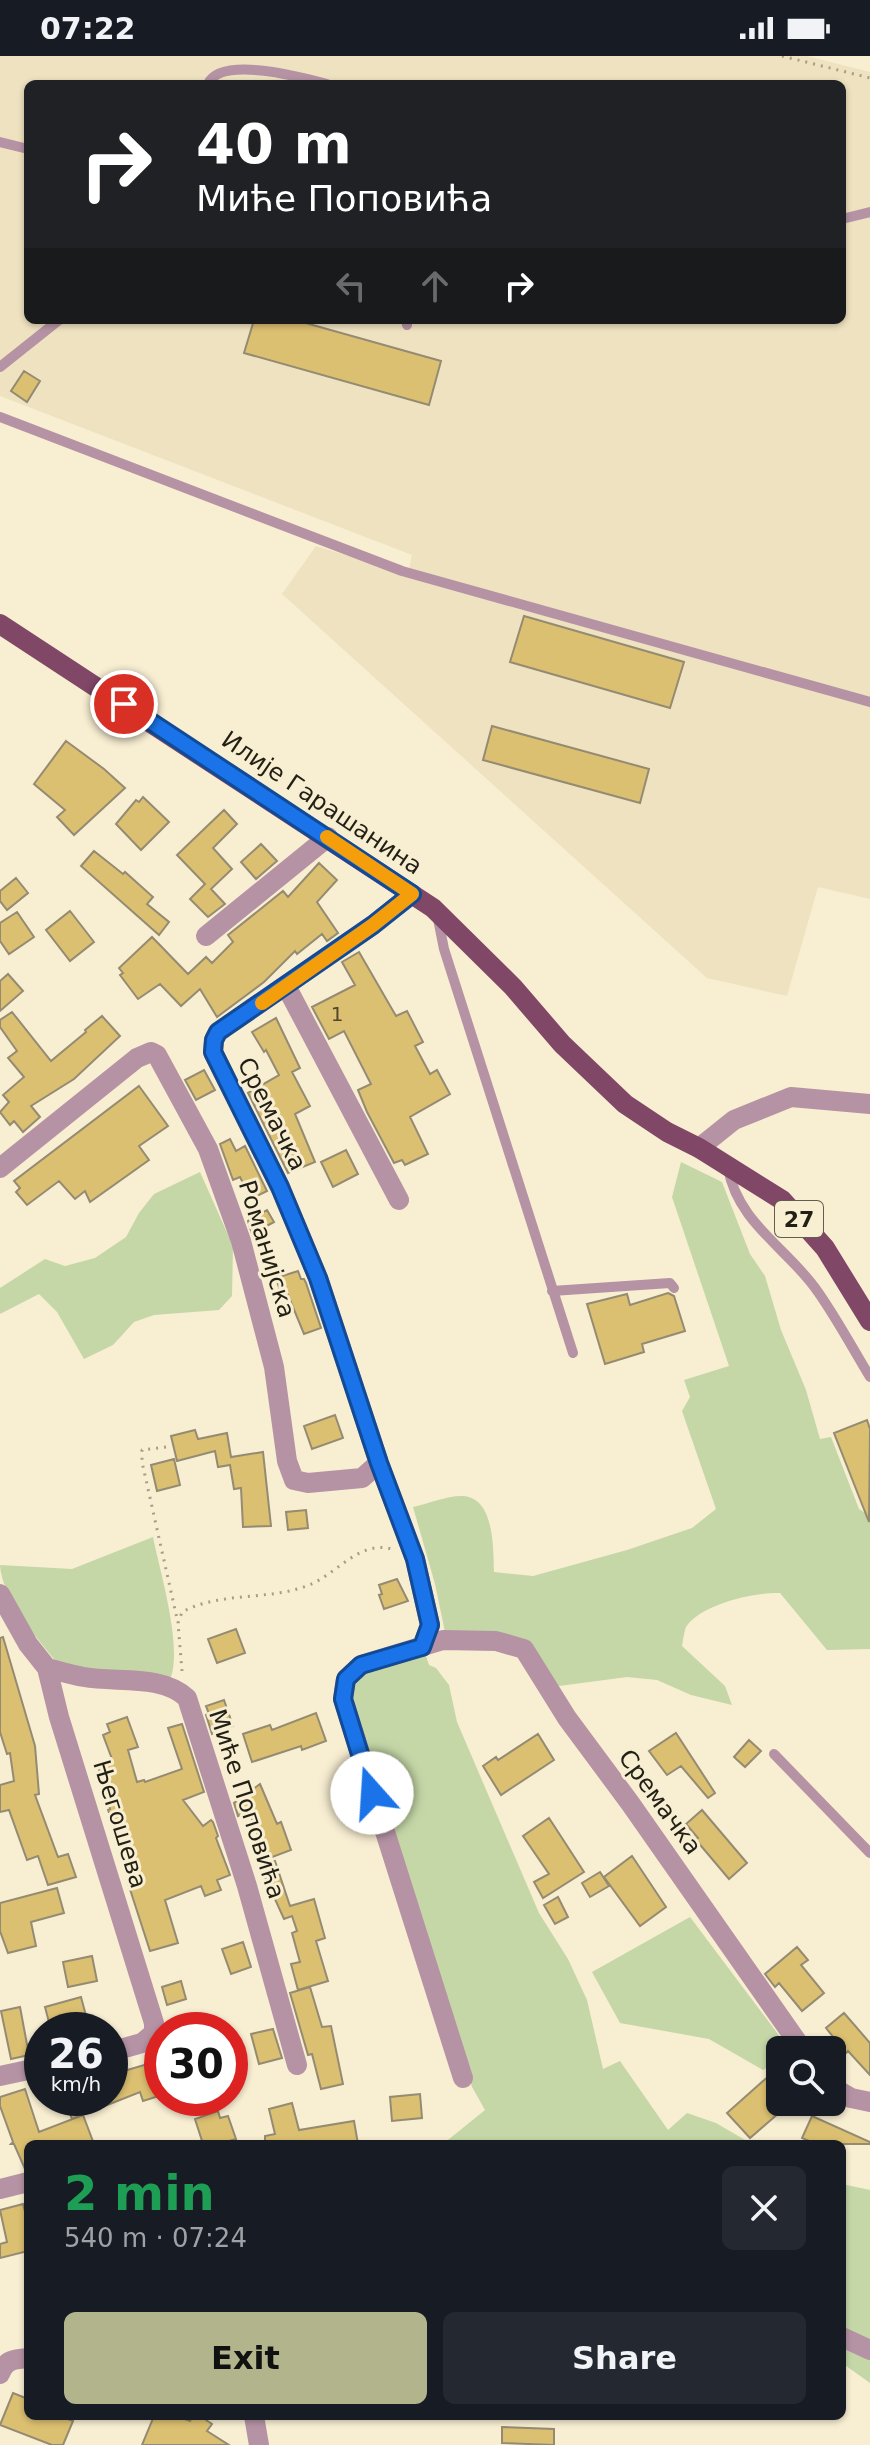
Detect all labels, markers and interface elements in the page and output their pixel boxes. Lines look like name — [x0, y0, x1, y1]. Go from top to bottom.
text: 07:22 — [40, 11, 136, 46]
text: 40 m — [196, 111, 352, 176]
icon: right — [64, 112, 168, 216]
text: Миће Поповића — [196, 178, 492, 219]
icon: left — [329, 264, 373, 308]
icon: ahead — [413, 264, 457, 308]
icon: right — [497, 264, 541, 308]
pin — [90, 670, 158, 738]
icon: arrive — [102, 682, 146, 726]
street label: Илије Гарашанина — [217, 726, 427, 880]
house number: 1 — [331, 1002, 343, 1026]
street label: Сремачка — [232, 1053, 312, 1175]
street label: Романијска — [233, 1177, 301, 1321]
road number: 27 — [775, 1201, 823, 1237]
street label: Миће Поповића — [203, 1706, 291, 1902]
street label: Сремачка — [613, 1744, 707, 1860]
position arrow — [330, 1751, 414, 1835]
street label: Његошева — [87, 1756, 153, 1892]
speed limit sign: 30 — [144, 2012, 248, 2116]
text: 26 — [48, 2031, 104, 2077]
map controls — [766, 2036, 846, 2116]
button: search — [766, 2036, 846, 2116]
text: km/h — [51, 2072, 101, 2096]
text: 2 min — [64, 2165, 215, 2221]
button: close — [722, 2166, 806, 2250]
text: 540 m · 07:24 — [64, 2223, 247, 2253]
button: Exit — [64, 2312, 427, 2404]
button: Share — [443, 2312, 806, 2404]

